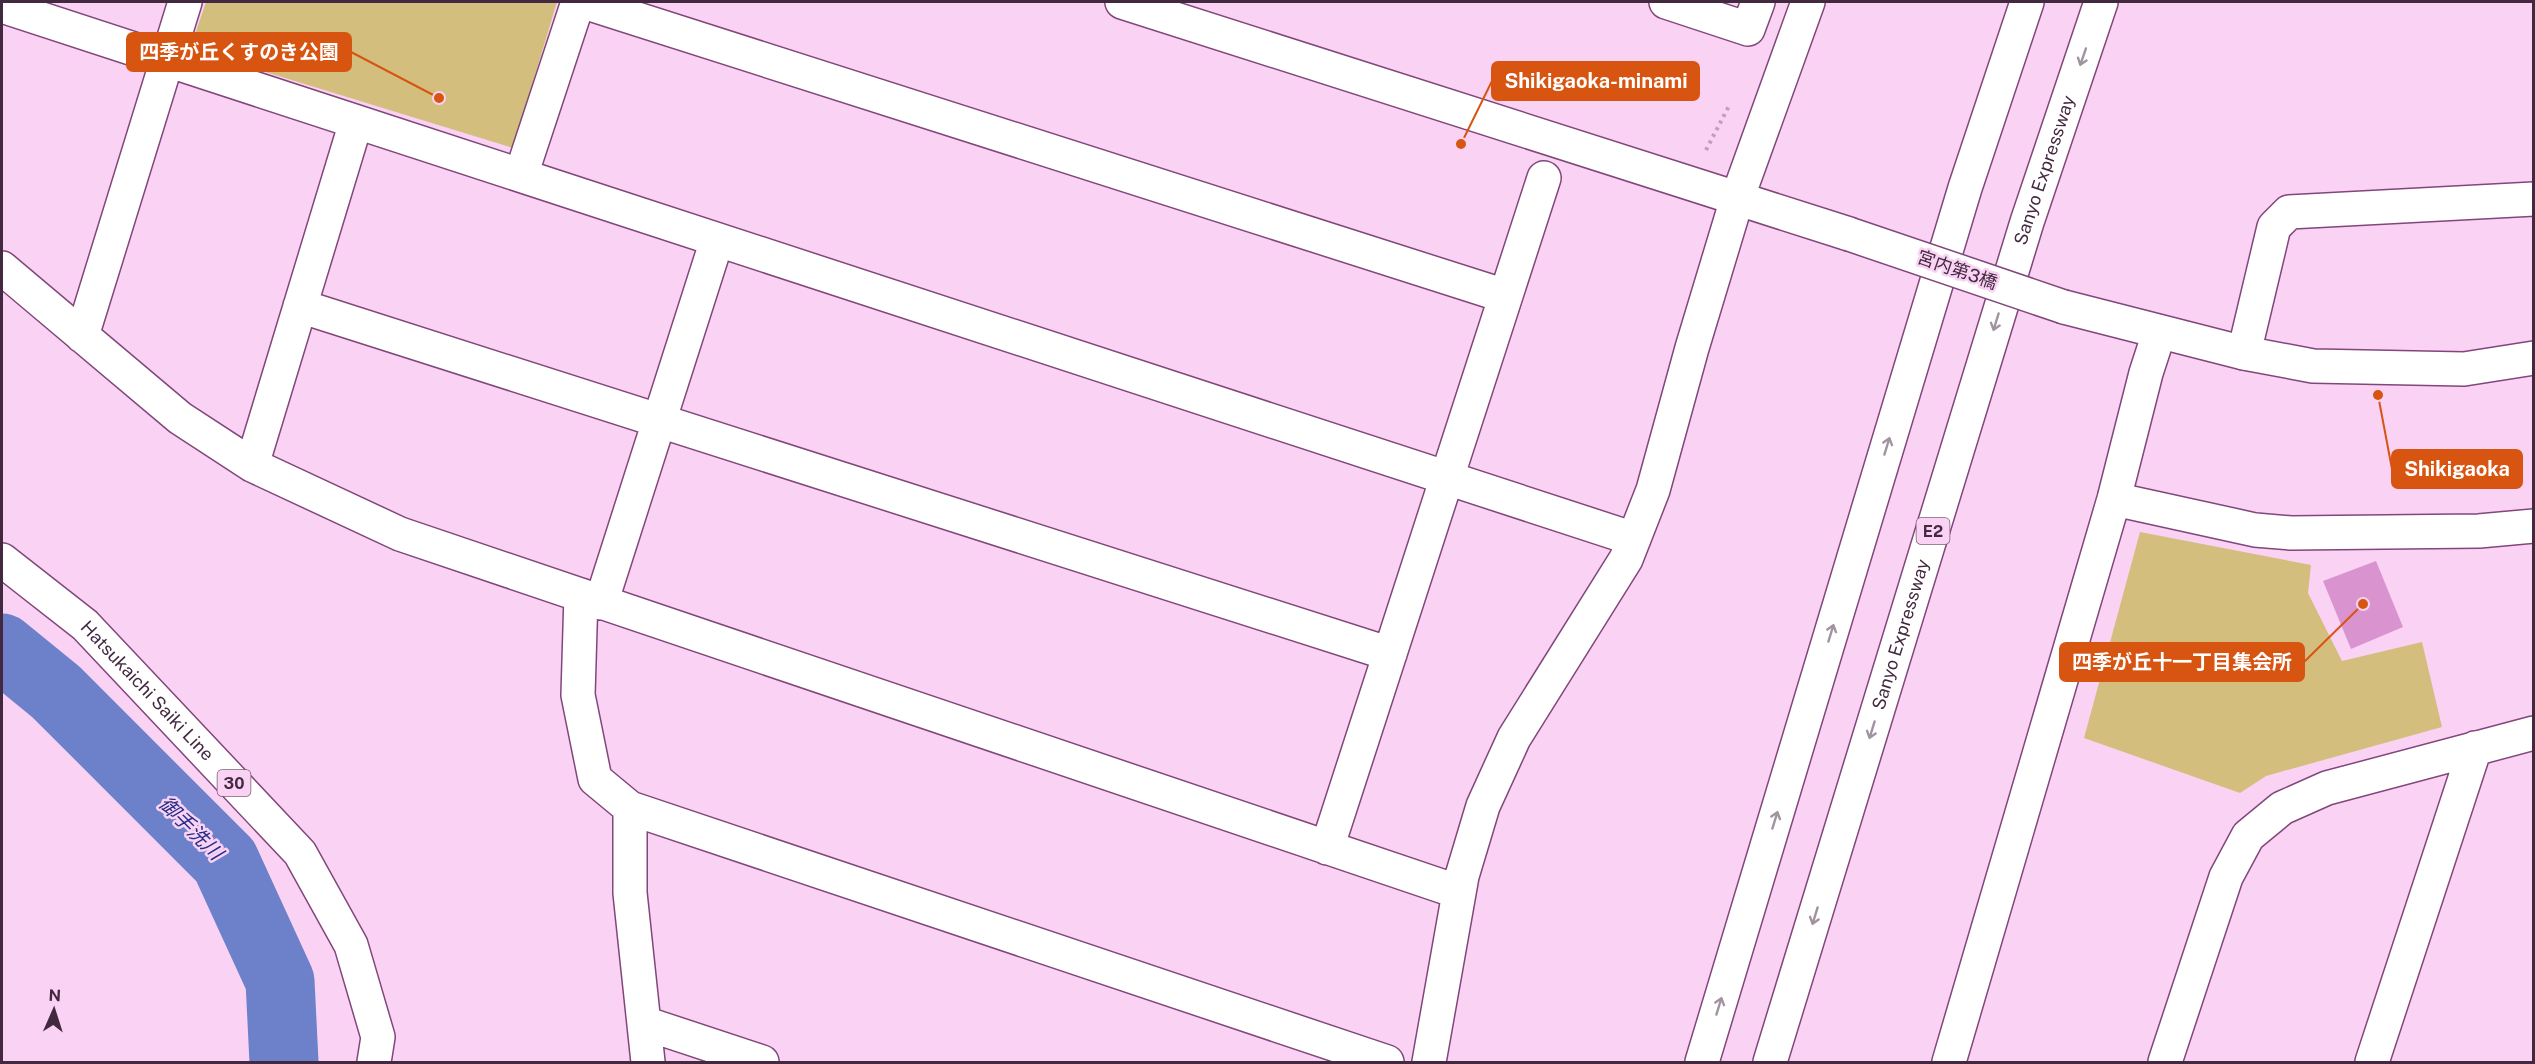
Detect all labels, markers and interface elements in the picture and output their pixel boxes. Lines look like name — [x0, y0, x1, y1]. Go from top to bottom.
callout: 四季が丘くすのき公園 — [127, 33, 351, 71]
text: 四季が丘くすのき公園 — [139, 40, 339, 64]
one-way arrow — [2076, 47, 2087, 66]
callout: Shikigaoka-minami — [1492, 62, 1699, 100]
text: Shikigaoka-minami — [1504, 69, 1688, 93]
street label: Sanyo Expressway — [2010, 92, 2079, 247]
street label: 宮内第3橋 — [1914, 246, 2000, 293]
one-way arrow — [1990, 312, 2001, 331]
one-way arrow — [1882, 437, 1893, 456]
callout: Shikigaoka — [2392, 450, 2522, 488]
text: Shikigaoka — [2404, 457, 2510, 481]
road number: E2 — [1916, 518, 1950, 544]
street label: Sanyo Expressway — [1867, 556, 1933, 712]
street label: Hatsukaichi Saiki Line — [77, 616, 218, 765]
one-way arrow — [1826, 624, 1837, 643]
callout: 四季が丘十一丁目集会所 — [2060, 643, 2304, 681]
text: 四季が丘十一丁目集会所 — [2072, 650, 2292, 674]
one-way arrow — [1866, 720, 1877, 739]
road number: 30 — [218, 770, 250, 796]
water label: 御手洗川 — [154, 791, 229, 866]
one-way arrow — [1770, 811, 1781, 830]
one-way arrow — [1809, 906, 1820, 925]
north arrow — [24, 980, 84, 1040]
text: N — [48, 986, 62, 1005]
one-way arrow — [1714, 997, 1725, 1016]

